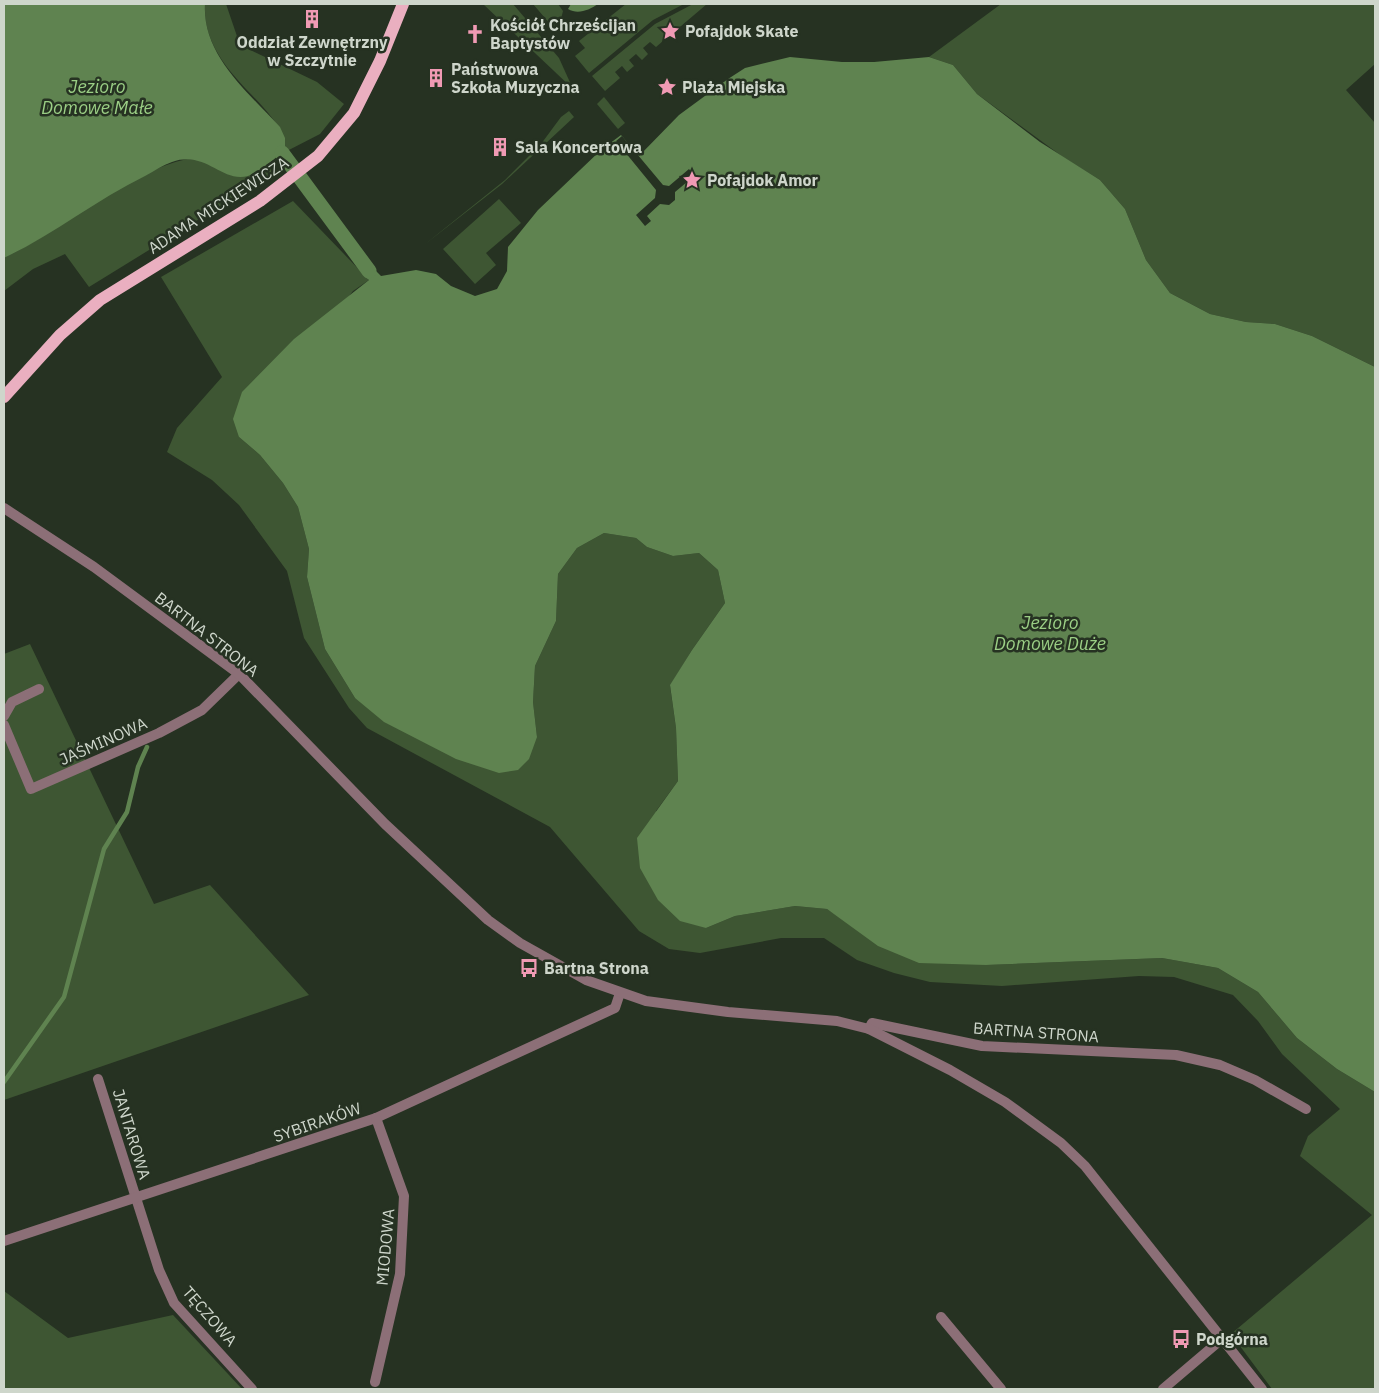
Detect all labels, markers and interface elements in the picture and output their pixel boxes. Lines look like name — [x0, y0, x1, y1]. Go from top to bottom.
building icon: Oddział Zewnętrzny w Szczytnie — [301, 8, 323, 30]
place label: Kościół Chrześcijan Baptystów — [490, 15, 636, 53]
place icon: Pofajdok Skate — [659, 20, 681, 42]
place label: Pofajdok Skate — [685, 21, 799, 41]
church icon: Kościół Chrześcijan Baptystów — [464, 23, 486, 45]
place label: Oddział Zewnętrzny w Szczytnie — [236, 32, 388, 70]
place label: Państwowa Szkoła Muzyczna — [451, 59, 580, 97]
building icon: Państwowa Szkoła Muzyczna — [425, 67, 447, 89]
water label: Jezioro Domowe Małe — [41, 75, 153, 119]
place icon: Plaża Miejska — [656, 76, 678, 98]
place label: Plaża Miejska — [682, 77, 785, 97]
building icon: Sala Koncertowa — [489, 136, 511, 158]
place label: Sala Koncertowa — [515, 137, 642, 157]
street label: ADAMA MICKIEWICZA — [144, 152, 292, 258]
place icon: Pofajdok Amor — [681, 169, 703, 191]
place label: Pofajdok Amor — [707, 170, 819, 190]
street label: BARTNA STRONA — [151, 587, 263, 681]
water label: Jezioro Domowe Duże — [994, 611, 1106, 655]
street label: JAŚMINOWA — [56, 712, 150, 769]
bus stop icon: Bartna Strona — [518, 957, 540, 979]
place label: Bartna Strona — [544, 958, 649, 978]
street label: BARTNA STRONA — [972, 1018, 1100, 1046]
street label: JANTAROWA — [109, 1086, 155, 1182]
street label: SYBIRAKÓW — [270, 1097, 363, 1146]
street label: MIODOWA — [372, 1208, 398, 1286]
street label: TĘCZOWA — [178, 1282, 242, 1350]
bus stop icon: Podgórna — [1170, 1328, 1192, 1350]
place label: Podgórna — [1196, 1329, 1268, 1349]

